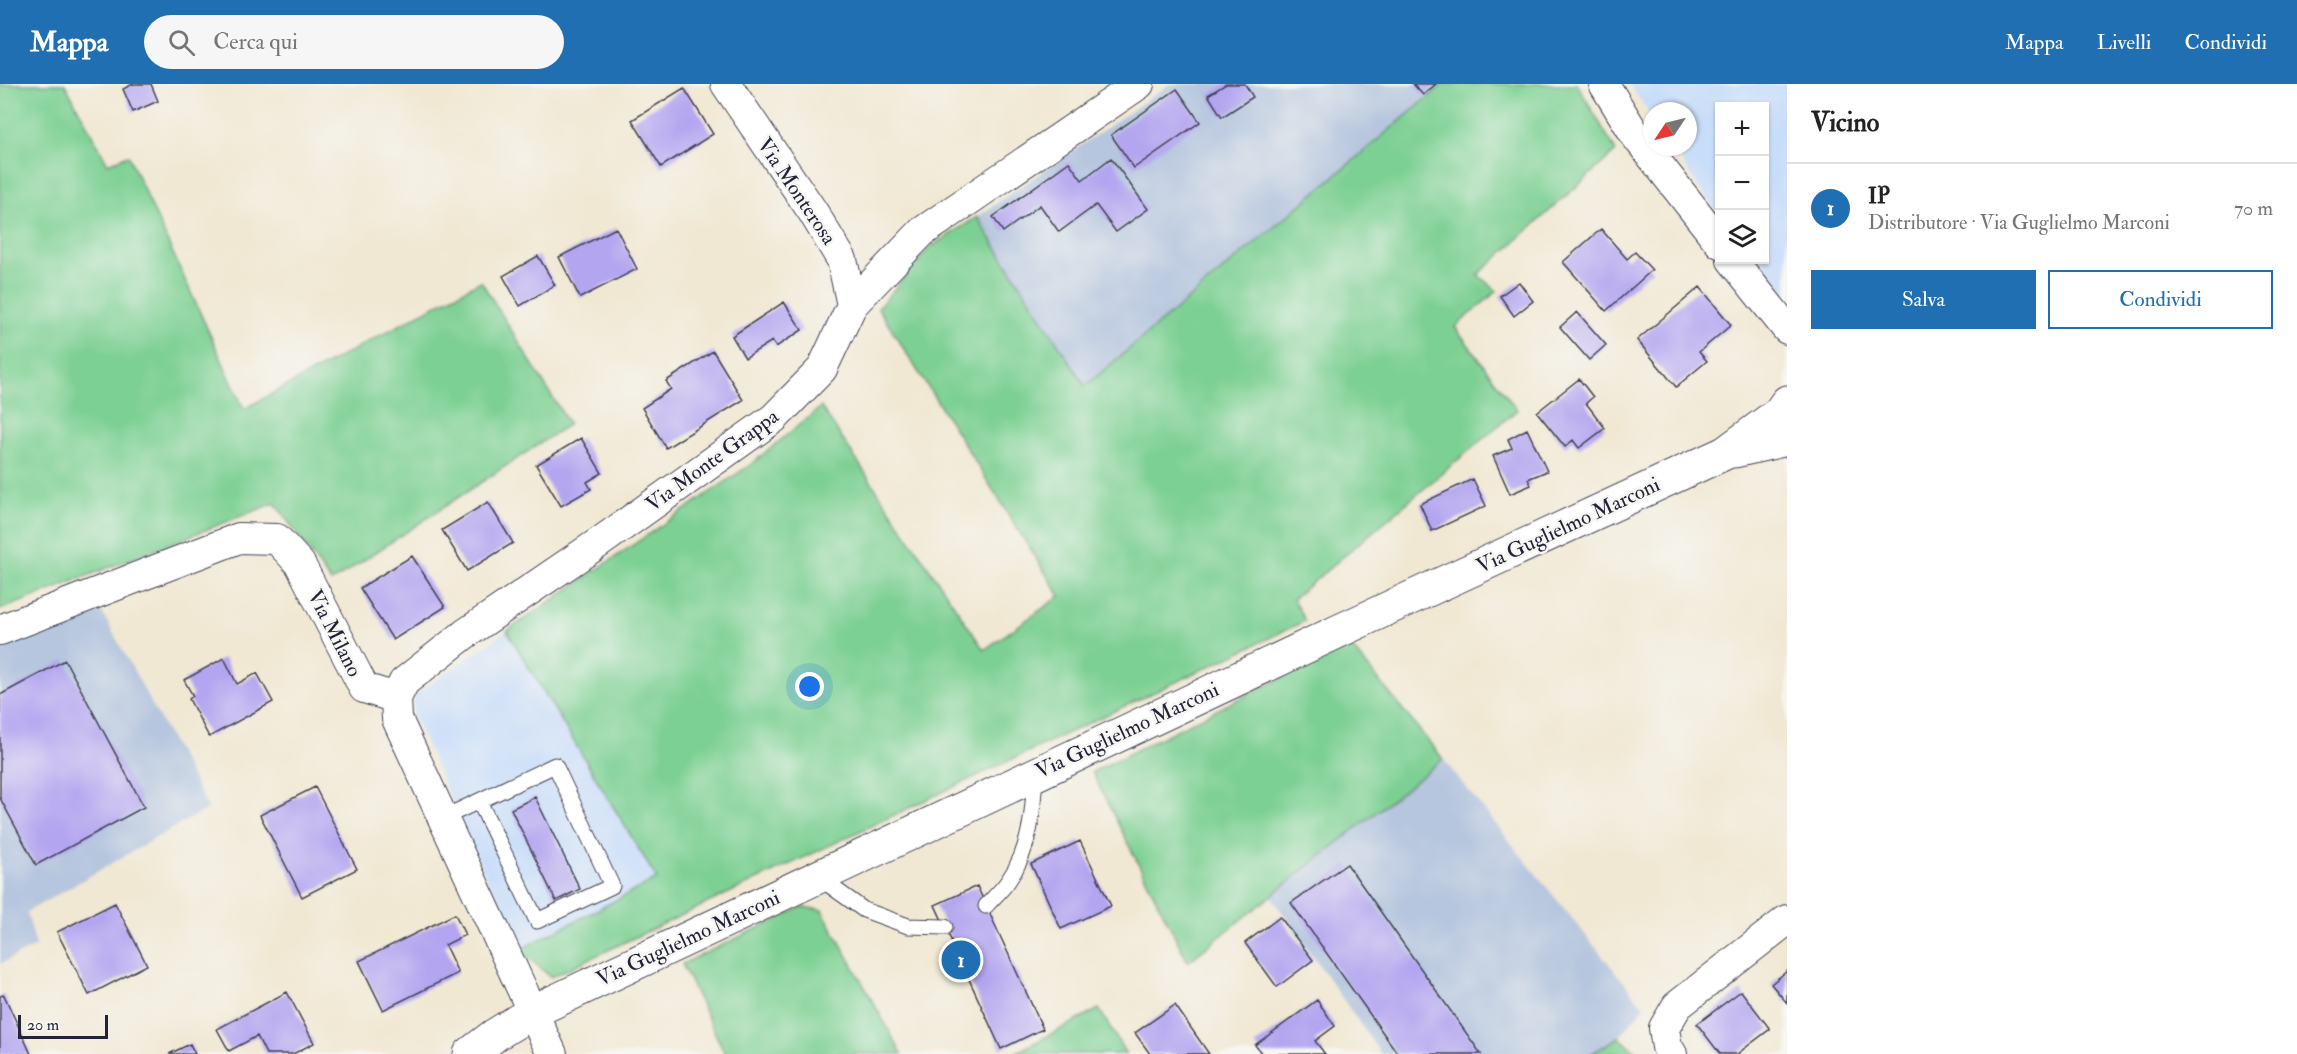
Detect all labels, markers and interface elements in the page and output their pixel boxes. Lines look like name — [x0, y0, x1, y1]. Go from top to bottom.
search box — [144, 15, 564, 69]
text: Mappa — [30, 25, 108, 60]
icon: search — [165, 26, 198, 59]
text: Cerca qui — [213, 28, 298, 56]
text: Mappa — [2005, 29, 2064, 56]
text: Livelli — [2097, 29, 2151, 56]
text: Condividi — [2184, 29, 2267, 56]
north arrow — [1643, 102, 1697, 156]
map controls — [1715, 102, 1769, 264]
button: + — [1715, 102, 1769, 156]
text: Vicino — [1811, 107, 1879, 139]
street label: Via Monterosa — [751, 133, 842, 250]
button: − — [1715, 156, 1769, 210]
text: IP — [1868, 182, 1890, 210]
text: 1 — [1827, 196, 1834, 221]
text: 70 m — [2234, 196, 2273, 221]
button: layers — [1715, 210, 1769, 264]
text: Distributore · Via Guglielmo Marconi — [1868, 210, 2170, 235]
button: Salva — [1811, 270, 2036, 329]
button: Condividi — [2048, 270, 2273, 329]
street label: Via Monte Grappa — [640, 403, 784, 518]
street label: Via Guglielmo Marconi — [1472, 471, 1665, 580]
street label: Via Milano — [301, 585, 368, 681]
your location — [795, 672, 824, 701]
street label: Via Guglielmo Marconi — [1031, 676, 1224, 785]
street label: Via Guglielmo Marconi — [592, 884, 785, 993]
pin: 1 — [942, 938, 980, 982]
scale bar — [18, 1012, 108, 1040]
text: 20 m — [27, 1015, 59, 1035]

